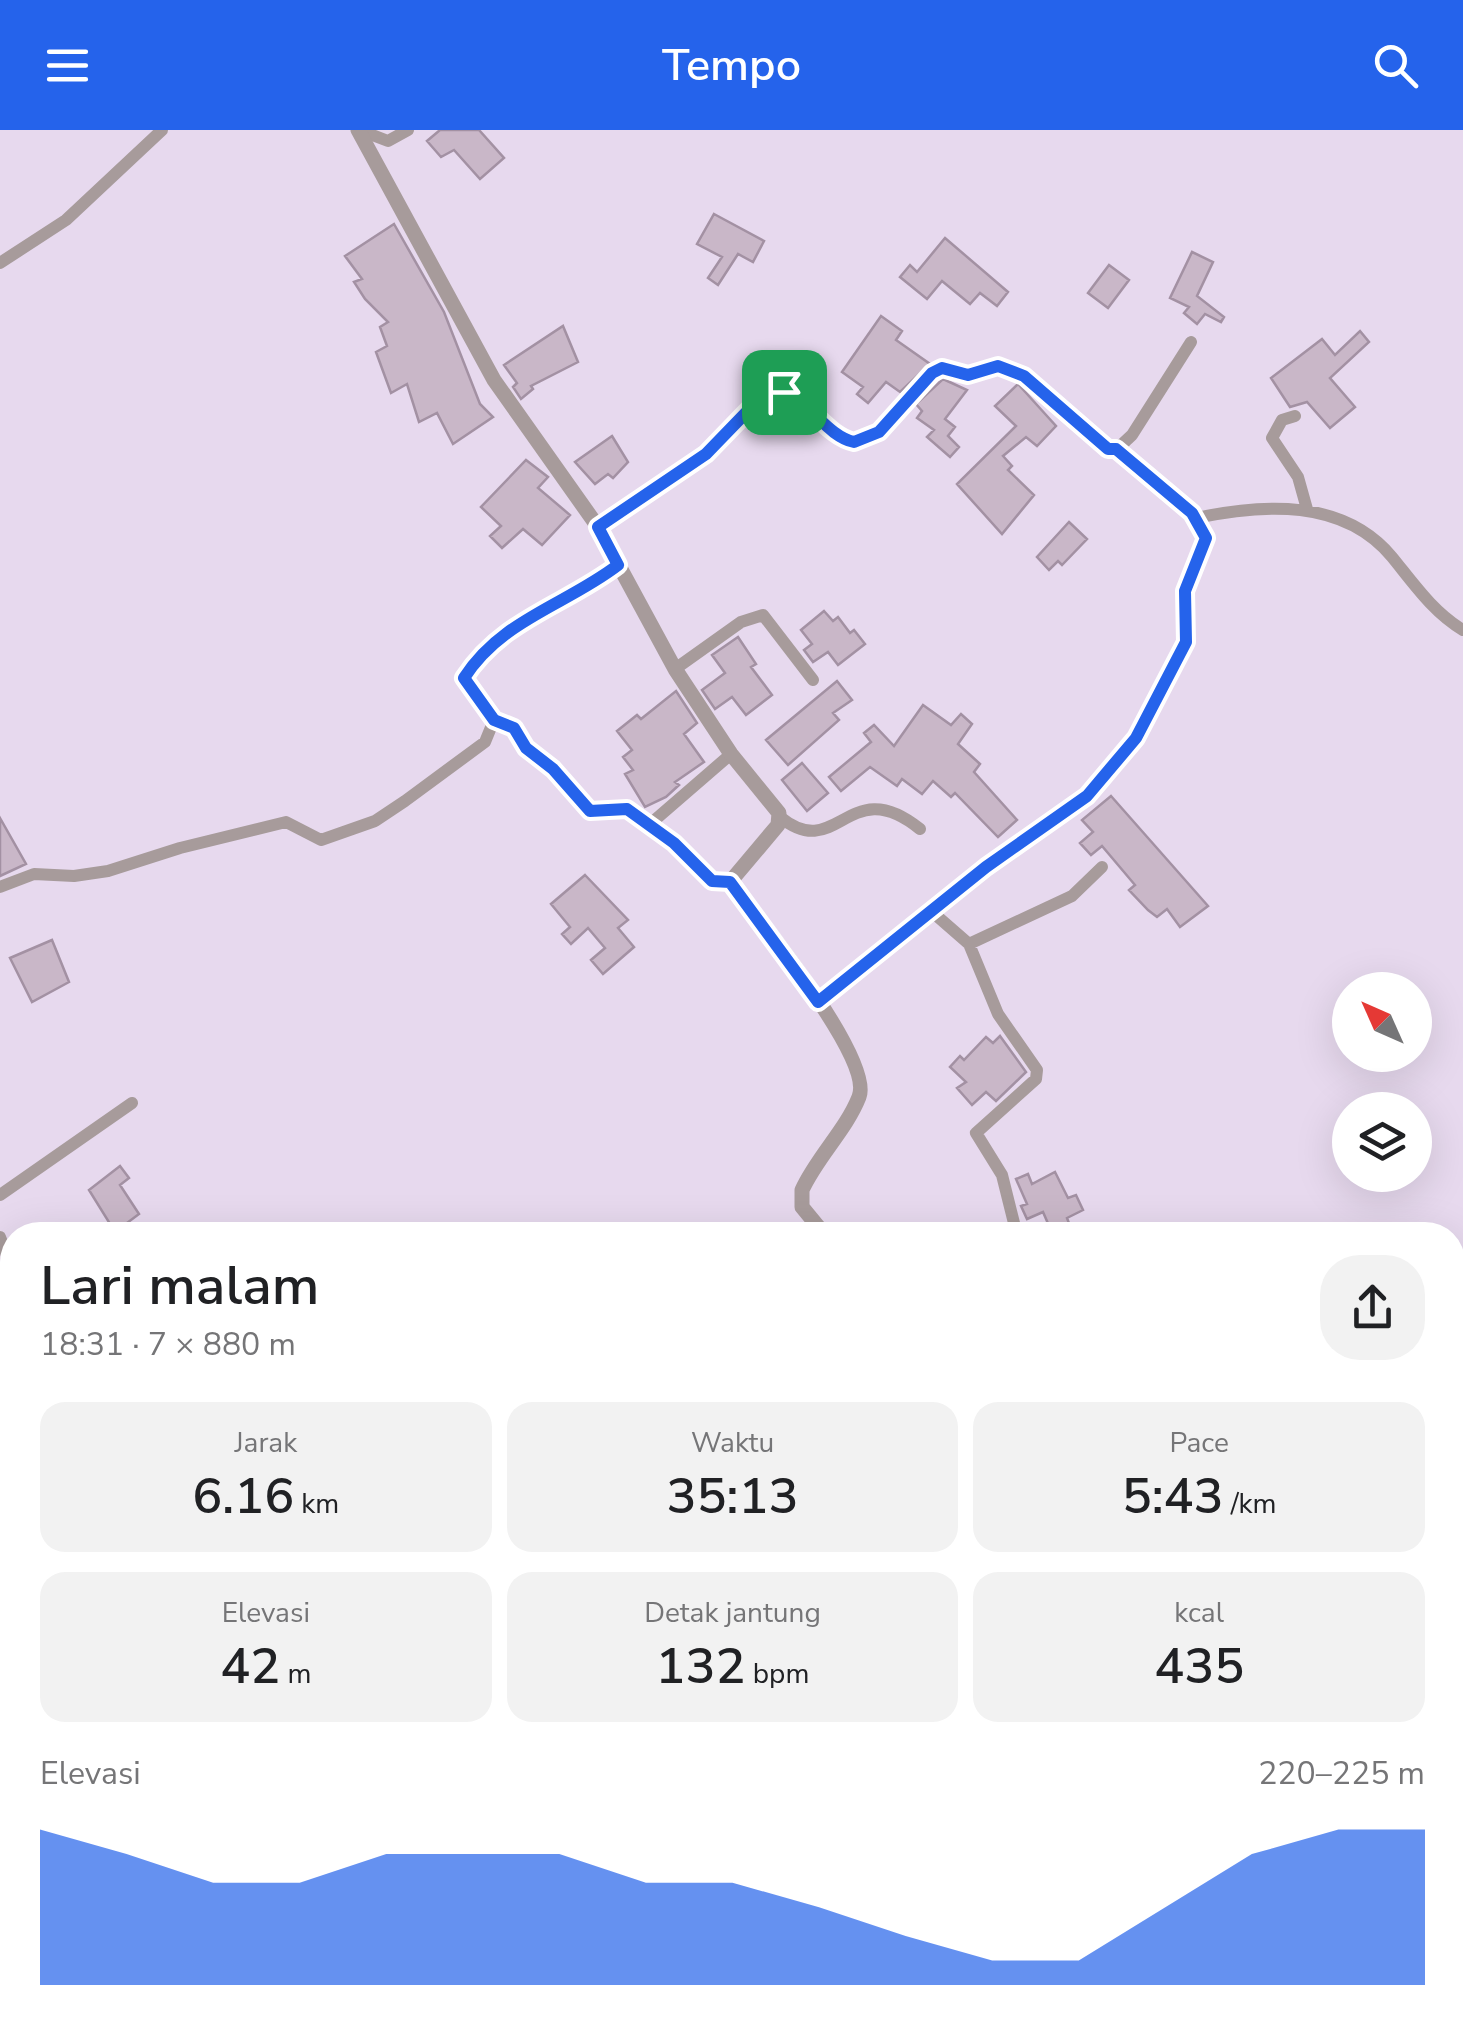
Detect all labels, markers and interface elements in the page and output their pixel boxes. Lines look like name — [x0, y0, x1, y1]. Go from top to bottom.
text: Tempo — [662, 35, 801, 96]
icon: menu — [40, 38, 95, 93]
icon: search — [1368, 38, 1423, 93]
pin — [742, 350, 827, 435]
icon: arrive — [757, 365, 812, 420]
north arrow — [1332, 972, 1432, 1072]
map controls — [1332, 972, 1432, 1192]
button: layers — [1332, 1092, 1432, 1192]
text: Lari malam — [40, 1248, 319, 1323]
button: share — [1320, 1255, 1425, 1360]
text: 18:31 · 7 × 880 m — [40, 1323, 296, 1366]
text: Jarak — [235, 1424, 297, 1462]
text: Waktu — [691, 1424, 774, 1462]
text: Pace — [1169, 1424, 1229, 1462]
text: 6.16 — [192, 1462, 294, 1531]
text: 35:13 — [667, 1462, 798, 1531]
text: 5:43 — [1122, 1462, 1224, 1531]
text: km — [294, 1485, 339, 1523]
text: /km — [1224, 1485, 1277, 1523]
text: Elevasi — [222, 1594, 310, 1632]
text: Detak jantung — [644, 1594, 821, 1632]
text: kcal — [1174, 1594, 1224, 1632]
text: 42 — [220, 1632, 280, 1701]
text: 132 — [656, 1632, 746, 1701]
text: 435 — [1154, 1632, 1244, 1701]
text: m — [280, 1655, 311, 1693]
text: bpm — [746, 1655, 809, 1693]
text: Elevasi — [40, 1752, 141, 1795]
text: 220–225 m — [1258, 1752, 1425, 1795]

